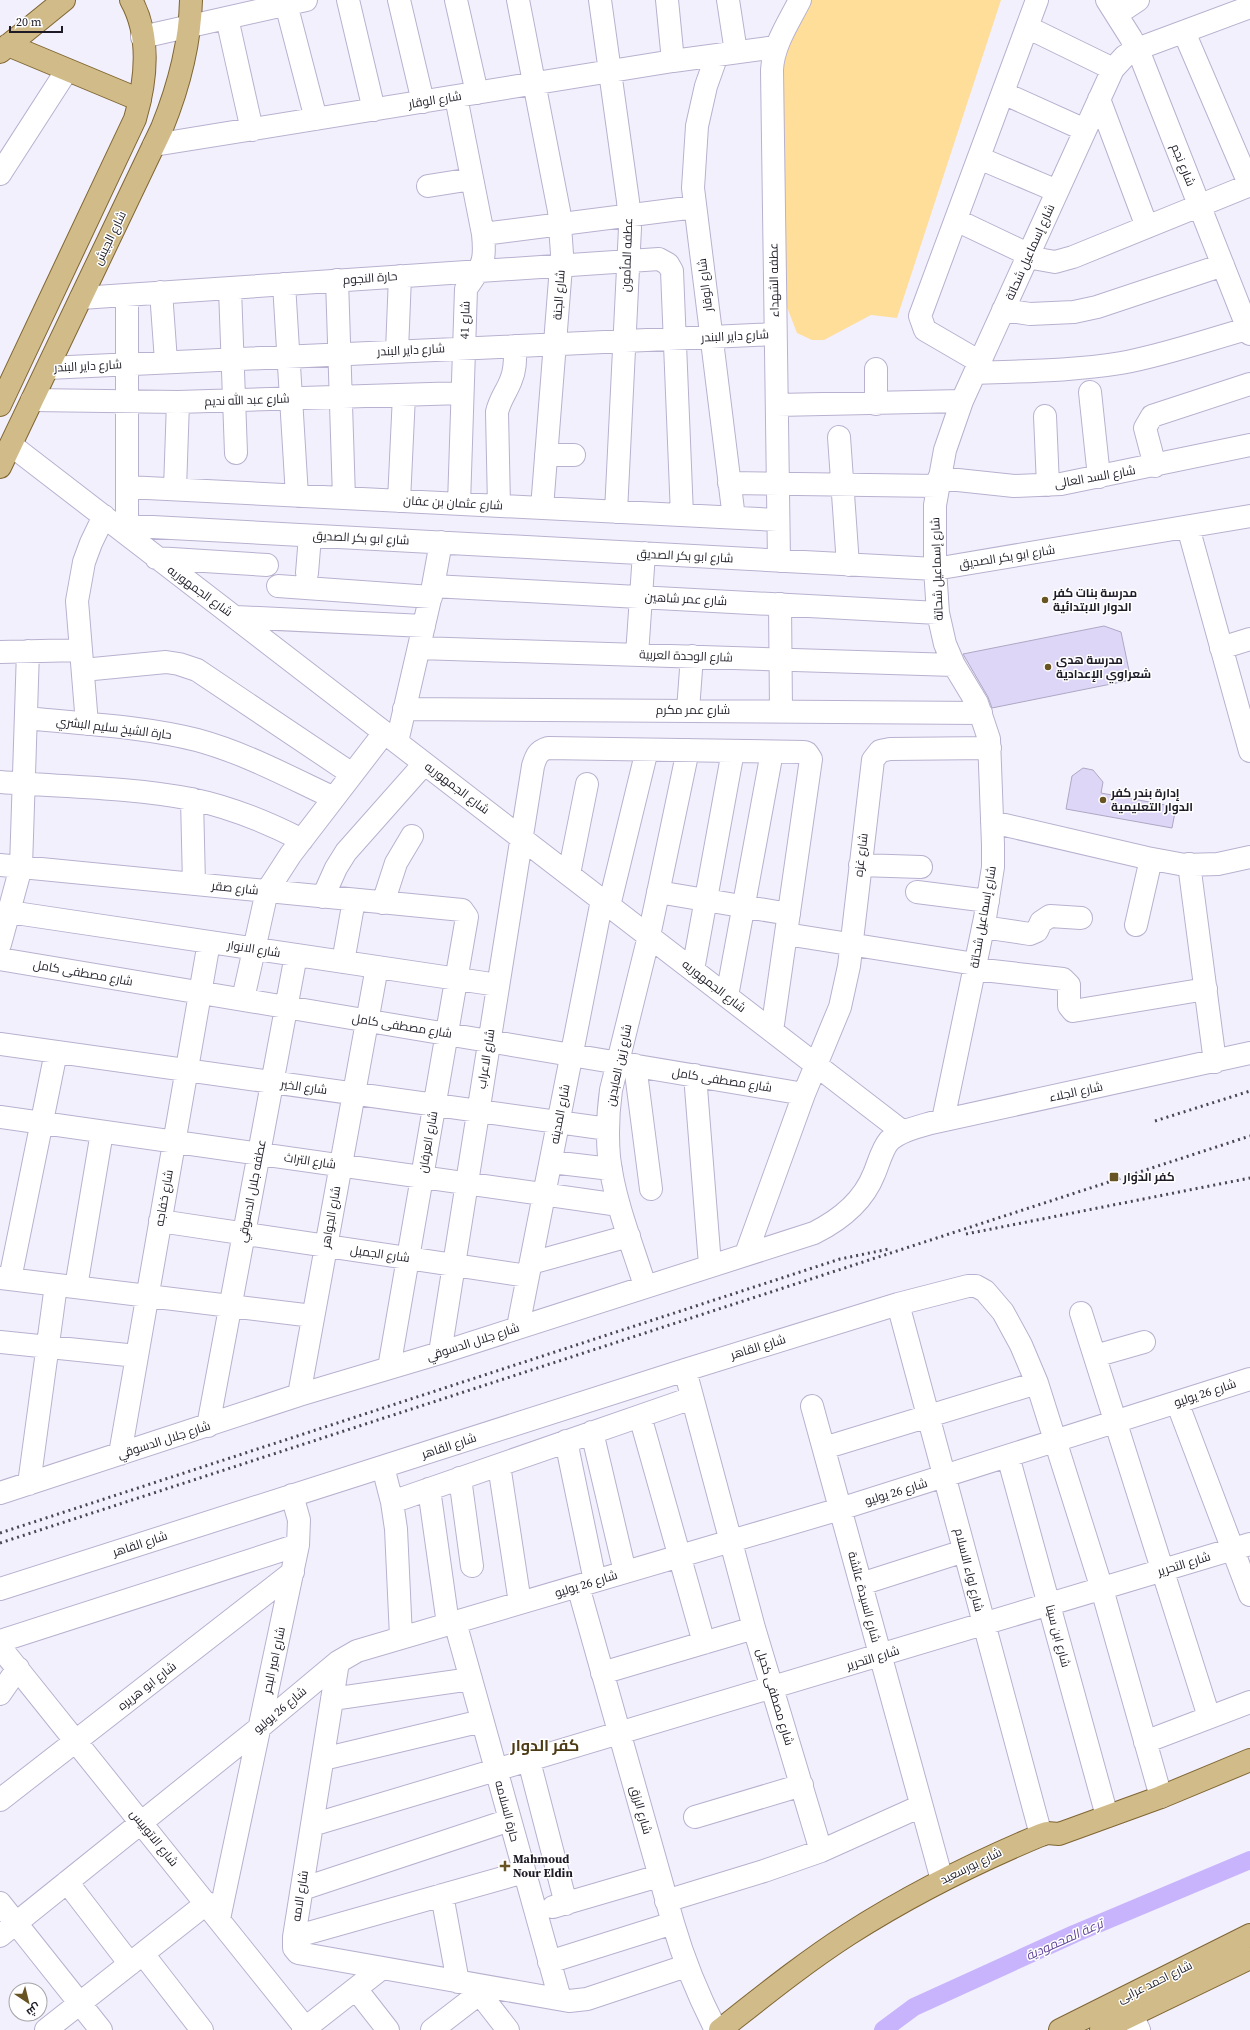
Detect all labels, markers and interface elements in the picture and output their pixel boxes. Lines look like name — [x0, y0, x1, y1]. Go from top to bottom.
scale bar — [10, 8, 62, 34]
text: 20 m — [16, 14, 42, 30]
street label: شارع الوقار — [406, 88, 463, 112]
street label: شارع نجم — [1167, 141, 1199, 189]
street label: شارع إسماعيل شحاتة — [1002, 201, 1058, 303]
street label: شارع الجيش — [90, 208, 130, 268]
street label: عطفه المأمون — [618, 218, 636, 292]
street label: عطفه الشهداء — [765, 243, 783, 317]
street label: شارع الوقار — [694, 257, 716, 314]
street label: حارة النجوم — [342, 268, 398, 288]
street label: شارع الجنة — [549, 269, 569, 321]
street label: شارع 41 — [456, 301, 474, 339]
street label: شارع داير البندر — [700, 326, 769, 346]
street label: شارع داير البندر — [376, 340, 445, 360]
street label: شارع داير البندر — [53, 356, 122, 376]
street label: شارع عبد الله نديم — [204, 391, 290, 409]
street label: شارع السد العالى — [1053, 462, 1137, 492]
street label: شارع عثمان بن عفان — [403, 492, 503, 514]
street label: شارع إسماعيل شحاتة — [927, 517, 947, 621]
street label: شارع ابو بكر الصديق — [312, 527, 410, 549]
street label: شارع ابو بكر الصديق — [958, 542, 1056, 572]
street label: شارع ابو بكر الصديق — [636, 545, 734, 567]
street label: شارع الجمهوريه — [164, 562, 236, 620]
place label: مدرسة بنات كفر الدوار الابتدائية — [1052, 585, 1137, 615]
street label: شارع عمر شاهين — [644, 589, 728, 609]
marker: مدرسة بنات كفر الدوار الابتدائية — [1040, 595, 1050, 605]
street label: شارع الوحدة العربية — [639, 646, 733, 666]
place label: مدرسة هدى شعراوي الإعدادية — [1056, 652, 1151, 684]
marker: مدرسة هدى شعراوي الإعدادية — [1043, 662, 1053, 672]
street label: شارع عمر مكرم — [656, 702, 730, 718]
street label: حارة الشيخ سليم البشري — [55, 713, 173, 745]
street label: شارع الجمهوريه — [421, 758, 493, 818]
place label: إدارة بندر كفر الدوار التعليمية — [1110, 785, 1193, 815]
marker: إدارة بندر كفر الدوار التعليمية — [1098, 795, 1108, 805]
street label: شارع غزه — [850, 832, 872, 878]
street label: شارع إسماعيل شحاتة — [966, 865, 1000, 969]
street label: شارع صقر — [210, 877, 259, 898]
street label: شارع الانوار — [225, 937, 282, 961]
street label: شارع مصطفى كامل — [32, 956, 134, 990]
street label: شارع الجمهوريه — [679, 956, 749, 1016]
street label: شارع مصطفى كامل — [351, 1010, 453, 1042]
street label: شارع زين العابدين — [602, 1022, 636, 1107]
street label: شارع الاعراب — [473, 1028, 499, 1090]
street label: شارع مصطفى كامل — [671, 1064, 773, 1096]
street label: شارع الخير — [279, 1076, 328, 1098]
street label: شارع الجلاء — [1048, 1079, 1104, 1105]
street label: شارع المدينه — [546, 1083, 574, 1145]
street label: شارع العرفان — [415, 1110, 441, 1174]
street label: عطفه جلال الدسوقي — [234, 1138, 272, 1244]
street label: شارع التراث — [283, 1149, 337, 1173]
street label: شارع خفاجه — [151, 1168, 177, 1228]
place label: كفر الدوار — [1122, 1169, 1175, 1185]
marker: كفر الدوار — [1108, 1171, 1120, 1183]
street label: شارع الجواهر — [317, 1184, 344, 1250]
street label: شارع الجميل — [349, 1242, 411, 1266]
street label: شارع جلال الدسوقي — [424, 1319, 522, 1366]
street label: شارع القاهر — [727, 1331, 788, 1363]
street label: شارع 26 يوليو — [1172, 1375, 1238, 1411]
street label: شارع جلال الدسوقي — [115, 1417, 213, 1464]
street label: شارع القاهر — [419, 1430, 479, 1463]
street label: شارع 26 يوليو — [863, 1475, 929, 1509]
street label: شارع لواء الاسلام — [951, 1527, 987, 1613]
street label: شارع القاهر — [110, 1528, 170, 1561]
street label: شارع التحرير — [1155, 1548, 1213, 1580]
street label: شارع السيدة عائشة — [844, 1550, 884, 1644]
street label: شارع 26 يوليو — [553, 1567, 619, 1601]
street label: شارع ابن سينا — [1042, 1603, 1074, 1669]
street label: شارع امير البحر — [259, 1625, 289, 1696]
street label: شارع التحرير — [844, 1642, 902, 1674]
street label: شارع مصطفى كحيل — [753, 1647, 797, 1748]
street label: شارع ابو هريره — [114, 1658, 180, 1714]
street label: شارع 26 يوليو — [250, 1683, 310, 1737]
district label: كفر الدوار — [510, 1734, 579, 1756]
street label: حارة السلامه — [491, 1779, 523, 1843]
street label: شارع الرزق — [626, 1784, 656, 1836]
street label: شارع الاتوبيس — [126, 1806, 182, 1870]
street label: شارع بورسعيد — [937, 1844, 1005, 1888]
place label: Mahmoud Nour Eldin — [513, 1851, 573, 1881]
marker: Mahmoud Nour Eldin — [500, 1861, 510, 1871]
street label: شارع الامه — [288, 1869, 312, 1923]
water label: ترعة المحمودية — [1023, 1914, 1108, 1964]
street label: شارع احمد عرابى — [1115, 1957, 1195, 2007]
north arrow — [8, 1982, 48, 2022]
text: ش — [23, 2000, 44, 2020]

